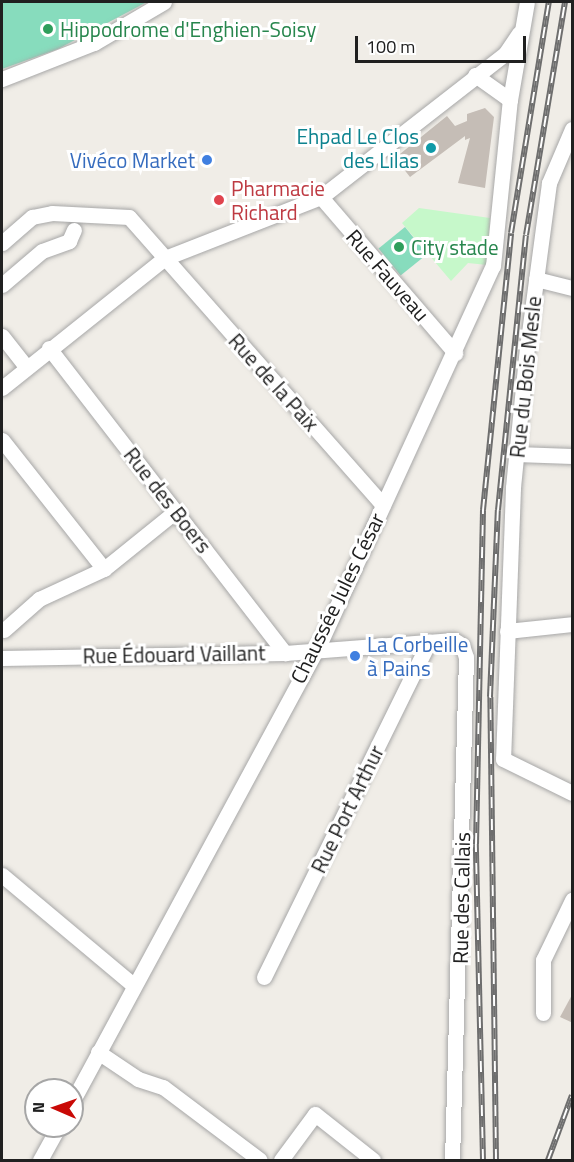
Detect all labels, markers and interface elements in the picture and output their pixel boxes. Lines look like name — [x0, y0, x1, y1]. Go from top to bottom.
place label: Hippodrome d'Enghien-Soisy — [60, 16, 316, 42]
marker: Hippodrome d'Enghien-Soisy — [41, 22, 55, 36]
scale bar — [358, 24, 529, 62]
text: 100 m — [366, 33, 415, 60]
place label: Ehpad Le Clos des Lilas — [296, 123, 419, 173]
marker: Ehpad Le Clos des Lilas — [424, 141, 438, 155]
place label: Vivéco Market — [70, 147, 195, 173]
marker: Vivéco Market — [200, 153, 214, 167]
place label: Pharmacie Richard — [231, 175, 325, 225]
marker: Pharmacie Richard — [212, 193, 226, 207]
street label: Rue Fauveau — [341, 224, 435, 326]
place label: City stade — [411, 234, 499, 260]
marker: City stade — [392, 240, 406, 254]
street label: Rue du Bois Mesle — [504, 295, 546, 459]
street label: Rue de la Paix — [224, 328, 324, 436]
street label: Rue des Boers — [119, 442, 217, 558]
street label: Chaussée Jules César — [285, 509, 389, 687]
place label: La Corbeille à Pains — [367, 631, 468, 681]
street label: Rue Édouard Vaillant — [82, 640, 266, 668]
marker: La Corbeille à Pains — [348, 649, 362, 663]
street label: Rue Port Arthur — [305, 741, 389, 877]
street label: Rue des Callais — [447, 832, 475, 964]
north arrow — [24, 1078, 84, 1138]
text: N — [26, 1101, 50, 1113]

